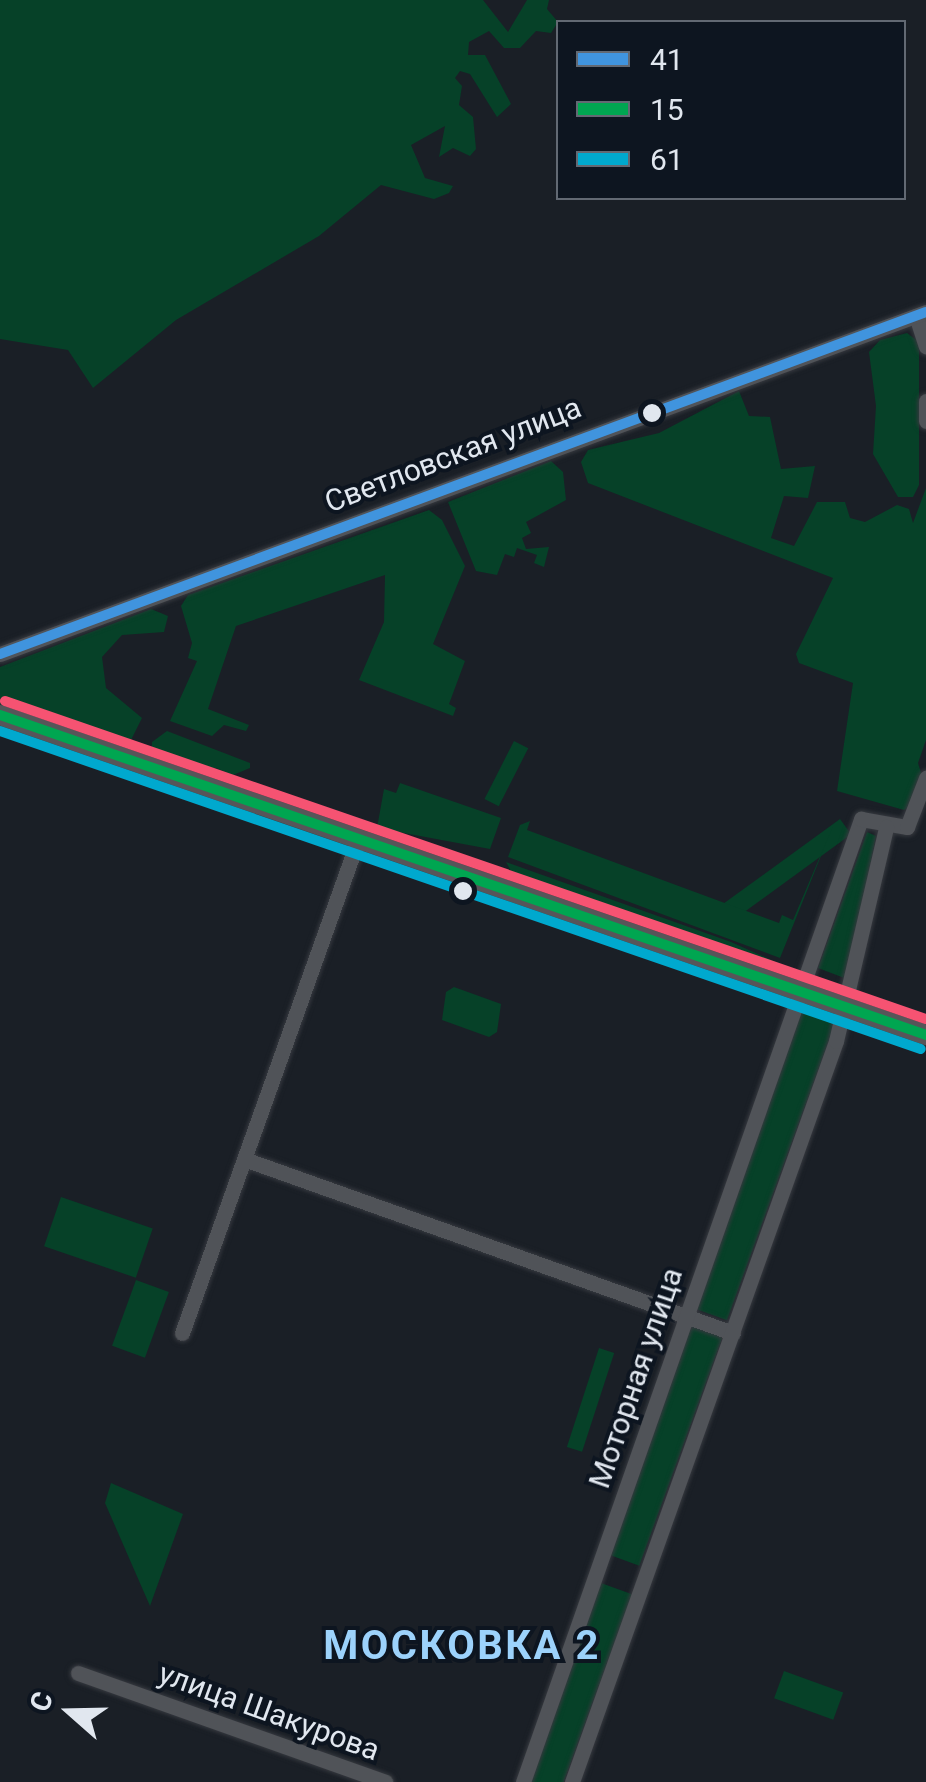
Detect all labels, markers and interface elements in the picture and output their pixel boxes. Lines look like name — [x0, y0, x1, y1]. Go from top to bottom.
legend — [556, 20, 906, 200]
text: 41 — [650, 42, 684, 77]
text: 15 — [650, 92, 684, 127]
text: 61 — [650, 142, 684, 177]
street label: Светловская улица — [320, 389, 586, 521]
unlabelled marker — [642, 403, 662, 423]
unlabelled marker — [453, 881, 473, 901]
street label: Моторная улица — [581, 1263, 691, 1493]
district label: МОСКОВКА 2 — [323, 1622, 601, 1670]
street label: улица Шакурова — [154, 1655, 384, 1769]
north arrow — [20, 1662, 120, 1762]
text: С — [23, 1687, 60, 1716]

